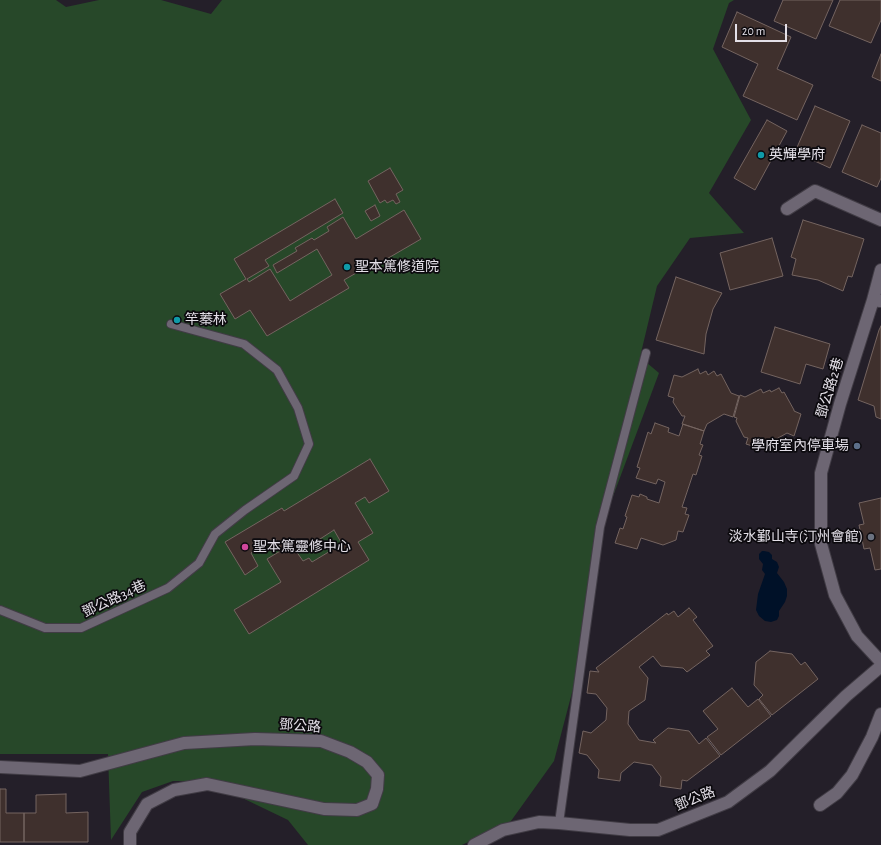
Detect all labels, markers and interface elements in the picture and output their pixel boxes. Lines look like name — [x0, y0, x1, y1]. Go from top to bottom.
scale bar — [737, 16, 789, 42]
text: 20 m — [742, 25, 765, 37]
place label: 英輝學府 — [769, 147, 825, 163]
marker: 英輝學府 — [756, 150, 766, 160]
place label: 聖本篤修道院 — [355, 259, 439, 275]
marker: 聖本篤修道院 — [342, 262, 352, 272]
place label: 竿蓁林 — [185, 312, 227, 328]
marker: 竿蓁林 — [172, 315, 182, 325]
street label: 鄧公路2巷 — [813, 356, 847, 420]
place label: 學府室內停車場 — [751, 438, 849, 454]
marker: 學府室內停車場 — [852, 441, 862, 451]
place label: 淡水鄞山寺(汀州會館) — [729, 529, 863, 545]
marker: 淡水鄞山寺(汀州會館) — [866, 532, 876, 542]
place label: 聖本篤靈修中心 — [253, 539, 351, 555]
marker: 聖本篤靈修中心 — [240, 542, 250, 552]
street label: 鄧公路34巷 — [79, 577, 149, 621]
street label: 鄧公路 — [278, 716, 322, 736]
street label: 鄧公路 — [672, 783, 718, 815]

